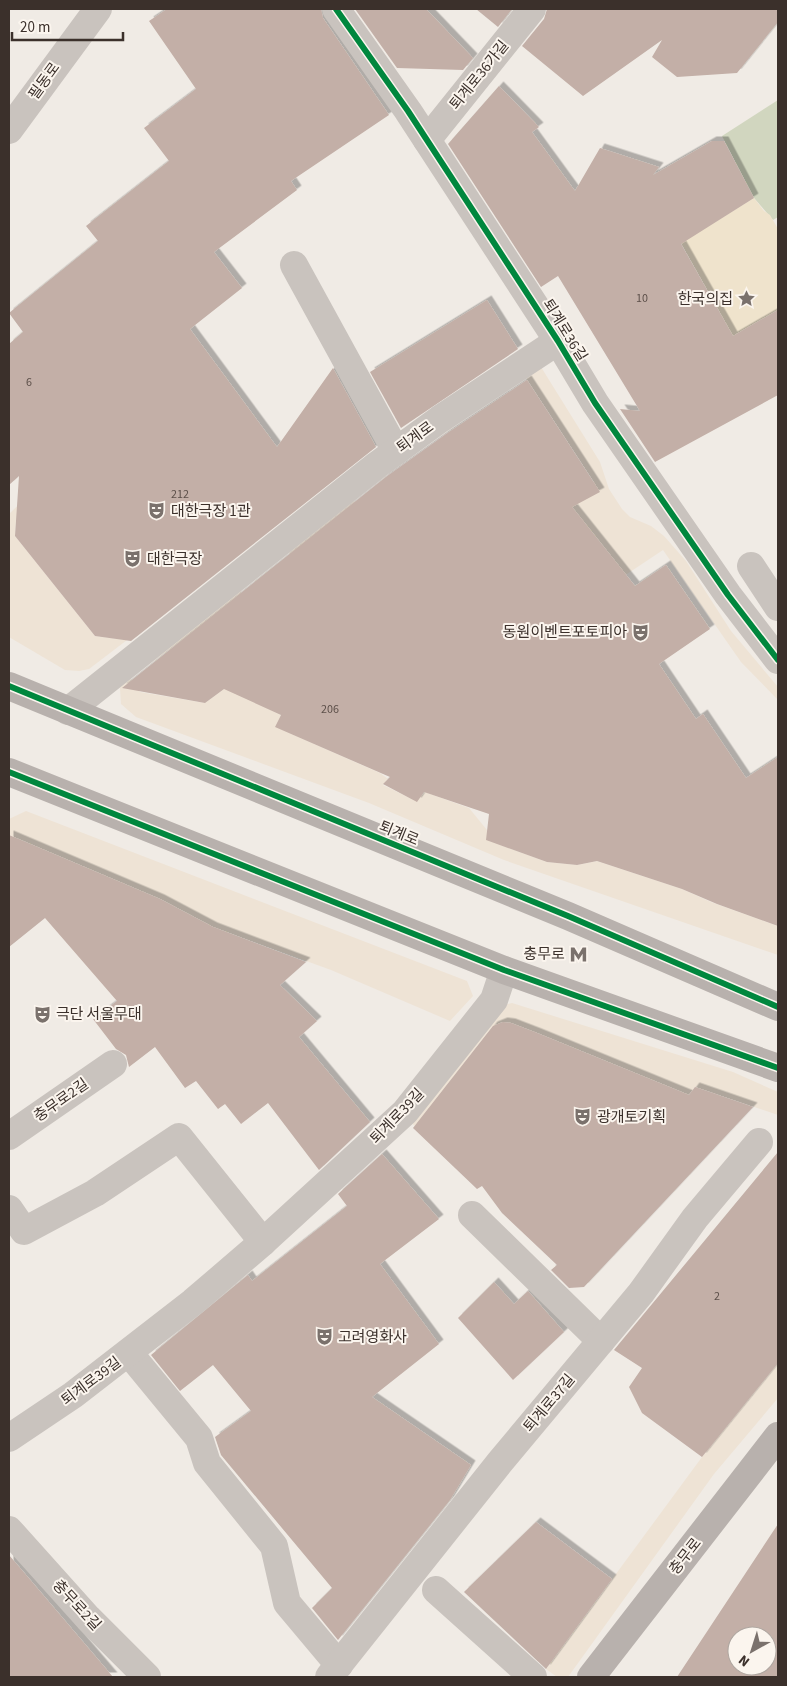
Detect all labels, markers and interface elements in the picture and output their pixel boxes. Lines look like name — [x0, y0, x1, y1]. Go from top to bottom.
scale bar — [12, 10, 124, 42]
text: 20 m — [20, 17, 50, 38]
street label: 퇴계로36가길 — [445, 36, 514, 115]
street label: 필동로 — [24, 58, 65, 104]
place label: 한국의집 — [678, 289, 733, 310]
place icon: 한국의집 — [737, 289, 757, 309]
house number: 10 — [636, 290, 648, 307]
street label: 퇴계로36길 — [537, 295, 592, 366]
house number: 6 — [26, 374, 32, 391]
street label: 퇴계로 — [392, 417, 438, 458]
house number: 212 — [171, 486, 189, 503]
theatre icon: 대한극장 1관 — [147, 501, 167, 521]
place label: 대한극장 1관 — [171, 501, 251, 522]
theatre icon: 대한극장 — [123, 549, 143, 569]
place label: 대한극장 — [147, 549, 202, 570]
place label: 동원이벤트포토피아 — [503, 622, 627, 643]
theatre icon: 동원이벤트포토피아 — [631, 622, 651, 642]
house number: 206 — [321, 701, 339, 718]
street label: 퇴계로 — [376, 816, 422, 851]
place label: 충무로 — [524, 944, 565, 965]
metro station icon: 충무로 — [569, 944, 589, 964]
theatre icon: 극단 서울무대 — [32, 1004, 52, 1024]
place label: 극단 서울무대 — [56, 1004, 142, 1025]
street label: 충무로2길 — [30, 1074, 93, 1127]
street label: 퇴계로39길 — [365, 1084, 429, 1149]
theatre icon: 광개토기획 — [573, 1107, 593, 1127]
place label: 광개토기획 — [597, 1107, 666, 1128]
house number: 2 — [714, 1288, 720, 1305]
theatre icon: 고려영화사 — [314, 1327, 334, 1347]
place label: 고려영화사 — [338, 1327, 407, 1348]
street label: 퇴계로39길 — [57, 1352, 126, 1411]
street label: 퇴계로37길 — [519, 1370, 580, 1437]
street label: 충무로 — [664, 1534, 706, 1579]
street label: 충무로2길 — [48, 1575, 106, 1635]
north arrow — [727, 1626, 777, 1676]
text: N — [735, 1650, 754, 1671]

